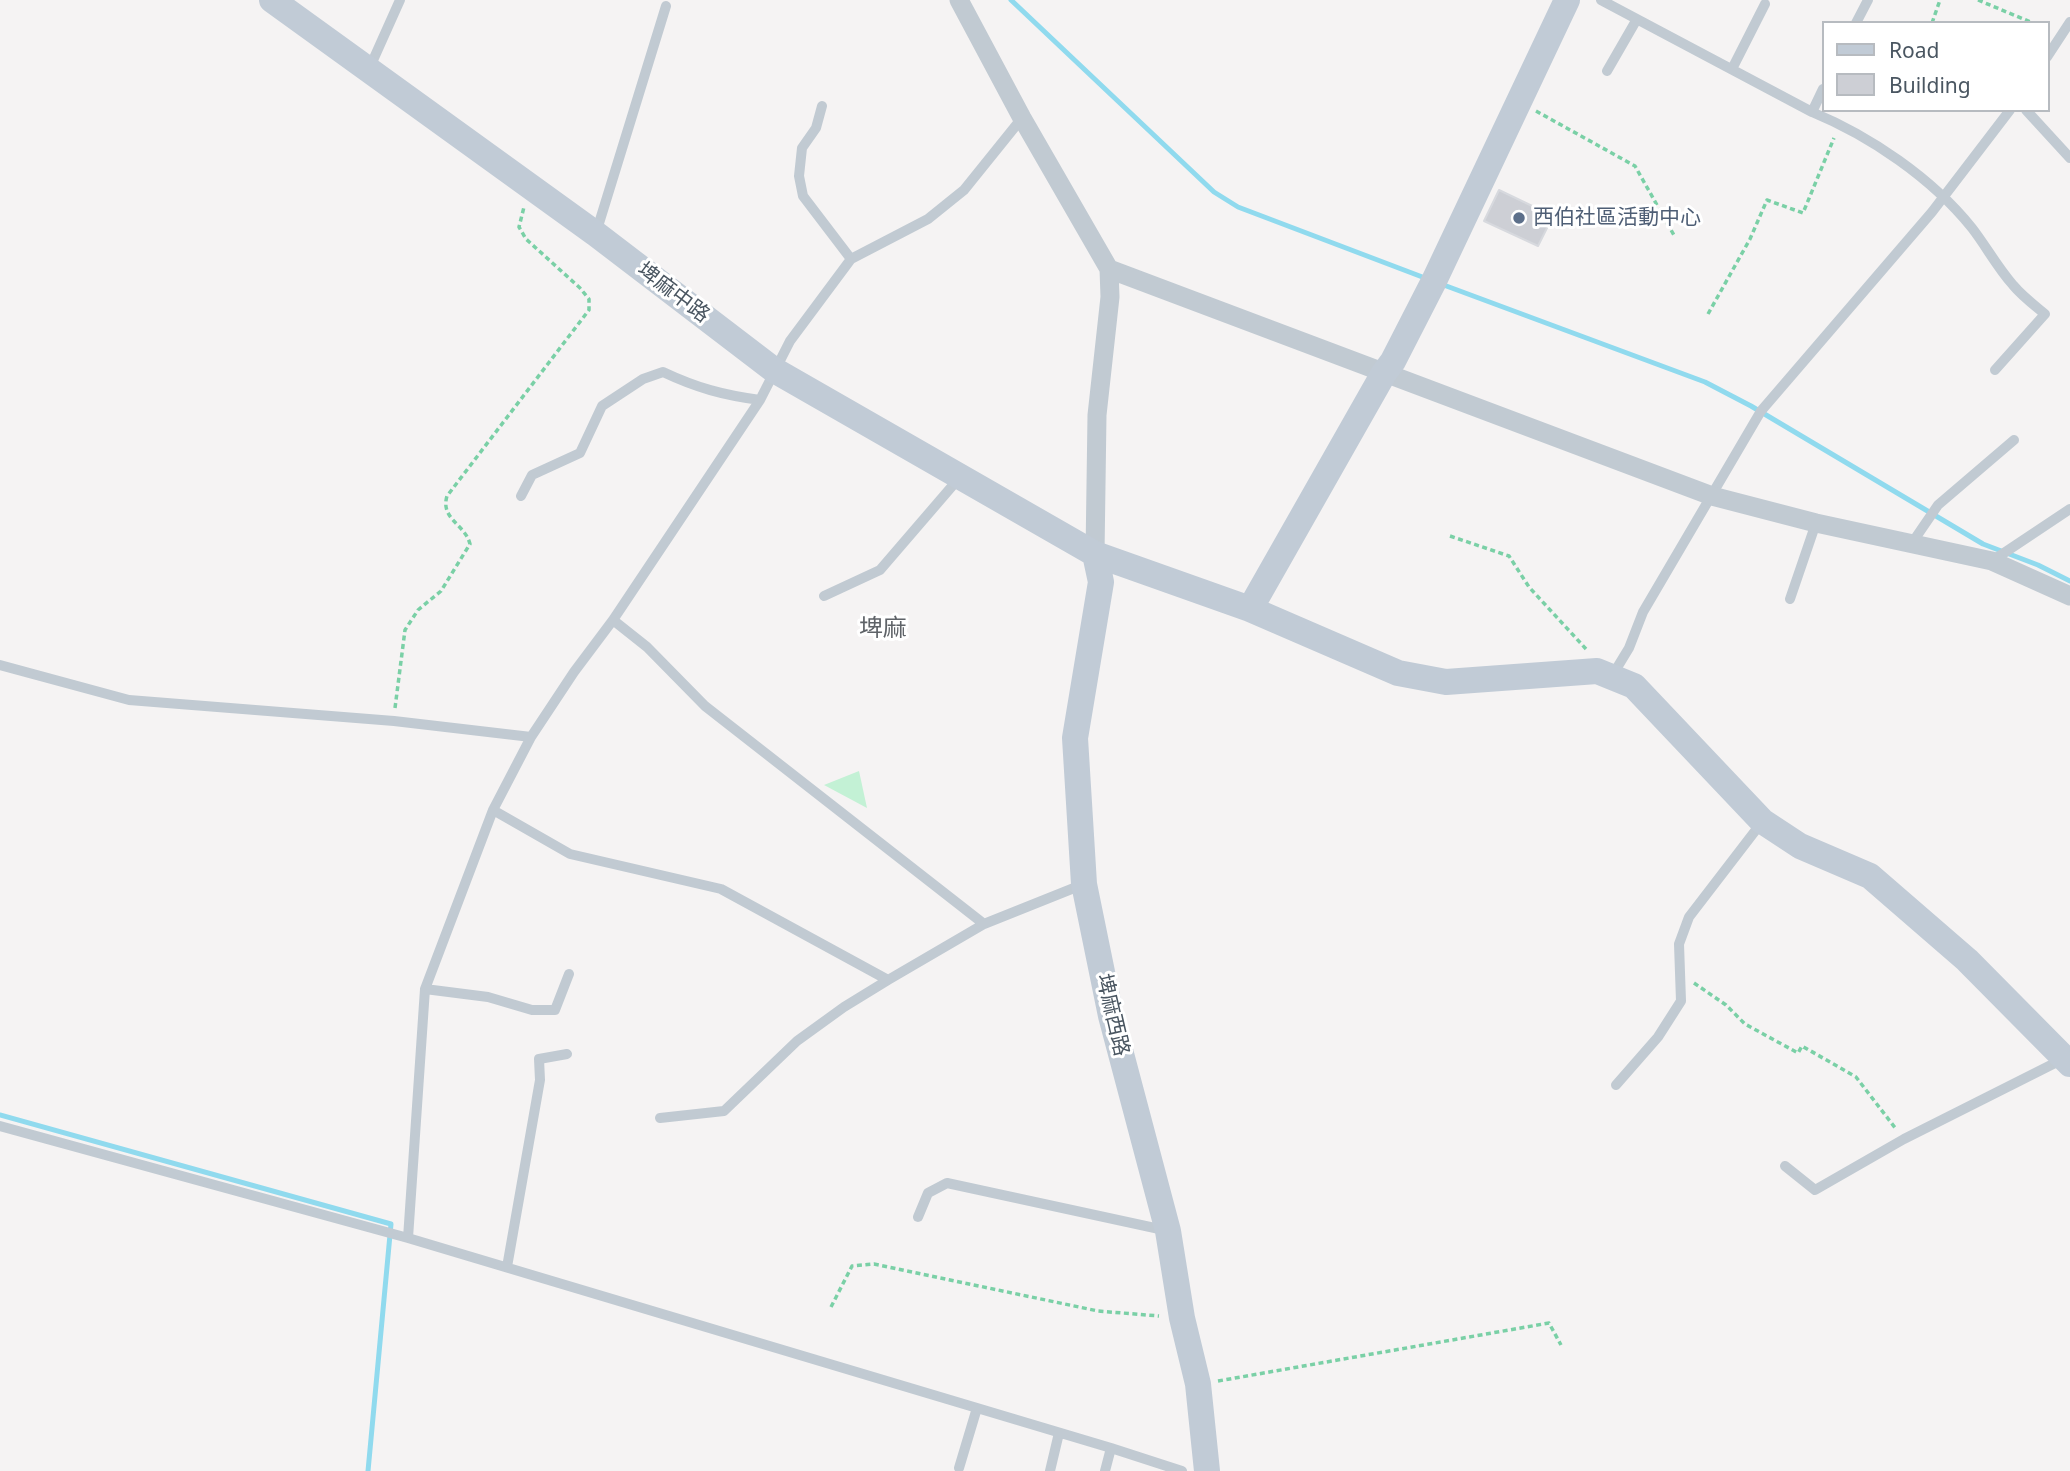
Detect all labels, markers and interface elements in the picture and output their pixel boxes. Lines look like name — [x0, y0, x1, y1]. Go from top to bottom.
legend — [1822, 21, 2049, 112]
text: Road — [1889, 36, 1939, 64]
text: Building — [1889, 71, 1971, 99]
place label: 西伯社區活動中心 — [1533, 205, 1701, 231]
marker: 西伯社區活動中心 — [1511, 210, 1527, 226]
street label: 埤麻中路 — [632, 258, 714, 328]
district label: 埤麻 — [859, 615, 907, 643]
street label: 埤麻西路 — [1090, 971, 1134, 1059]

